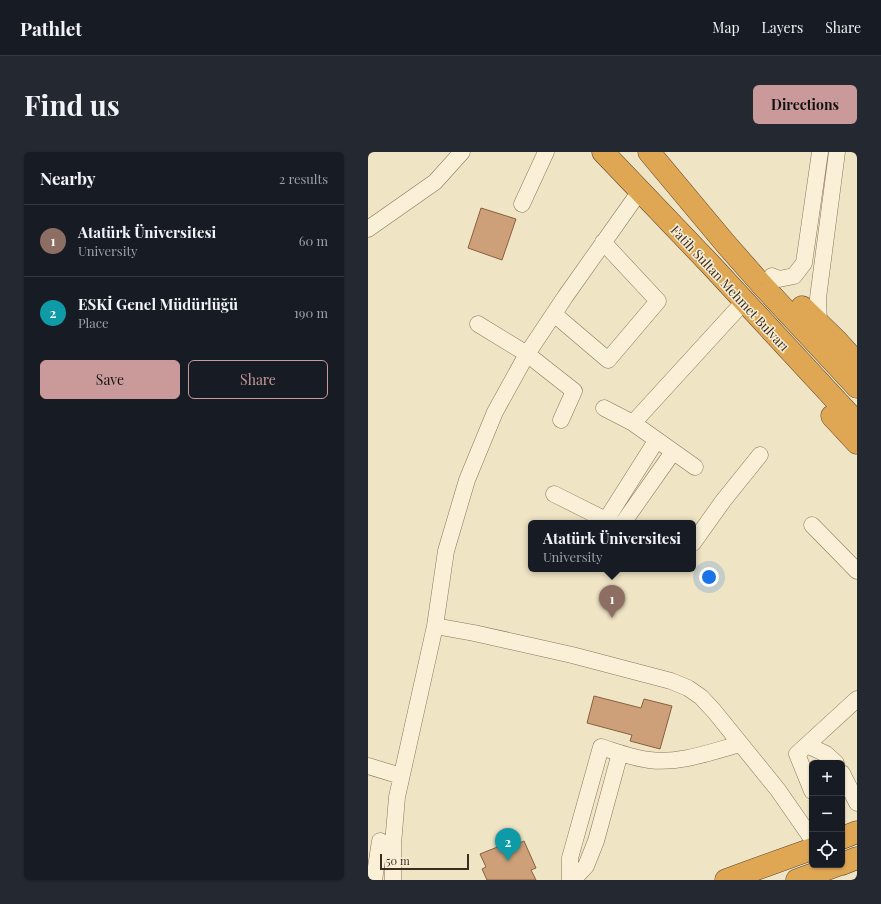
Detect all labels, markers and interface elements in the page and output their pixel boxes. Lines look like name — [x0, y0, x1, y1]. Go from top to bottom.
text: Pathlet — [20, 15, 82, 41]
text: Map — [712, 18, 740, 37]
text: Layers — [762, 18, 803, 37]
text: Share — [825, 18, 861, 37]
button: Directions — [753, 85, 857, 124]
text: Find us — [24, 86, 120, 123]
text: Nearby — [40, 167, 95, 189]
text: 2 results — [279, 170, 328, 187]
street label: Fatih Sultan Mehmet Bulvarı — [668, 221, 793, 354]
text: Atatürk Üniversitesi — [78, 222, 216, 242]
text: 1 — [51, 232, 55, 249]
text: 60 m — [299, 232, 328, 249]
text: University — [78, 242, 138, 259]
text: ESKİ Genel Müdürlüğü — [78, 294, 238, 314]
text: 2 — [50, 304, 56, 321]
text: 190 m — [294, 304, 328, 321]
text: Place — [78, 314, 109, 331]
button: Save — [40, 360, 180, 399]
button: Share — [188, 360, 328, 399]
popup — [528, 520, 696, 572]
text: Atatürk Üniversitesi — [543, 528, 681, 548]
text: University — [543, 548, 603, 565]
your location — [699, 567, 719, 587]
pin: 1 — [599, 585, 625, 618]
map controls — [809, 760, 845, 868]
button: + — [809, 760, 845, 796]
button: − — [809, 796, 845, 832]
pin: 2 — [495, 828, 521, 861]
button: locate — [809, 832, 845, 868]
scale bar — [380, 852, 469, 871]
text: 50 m — [386, 853, 410, 868]

